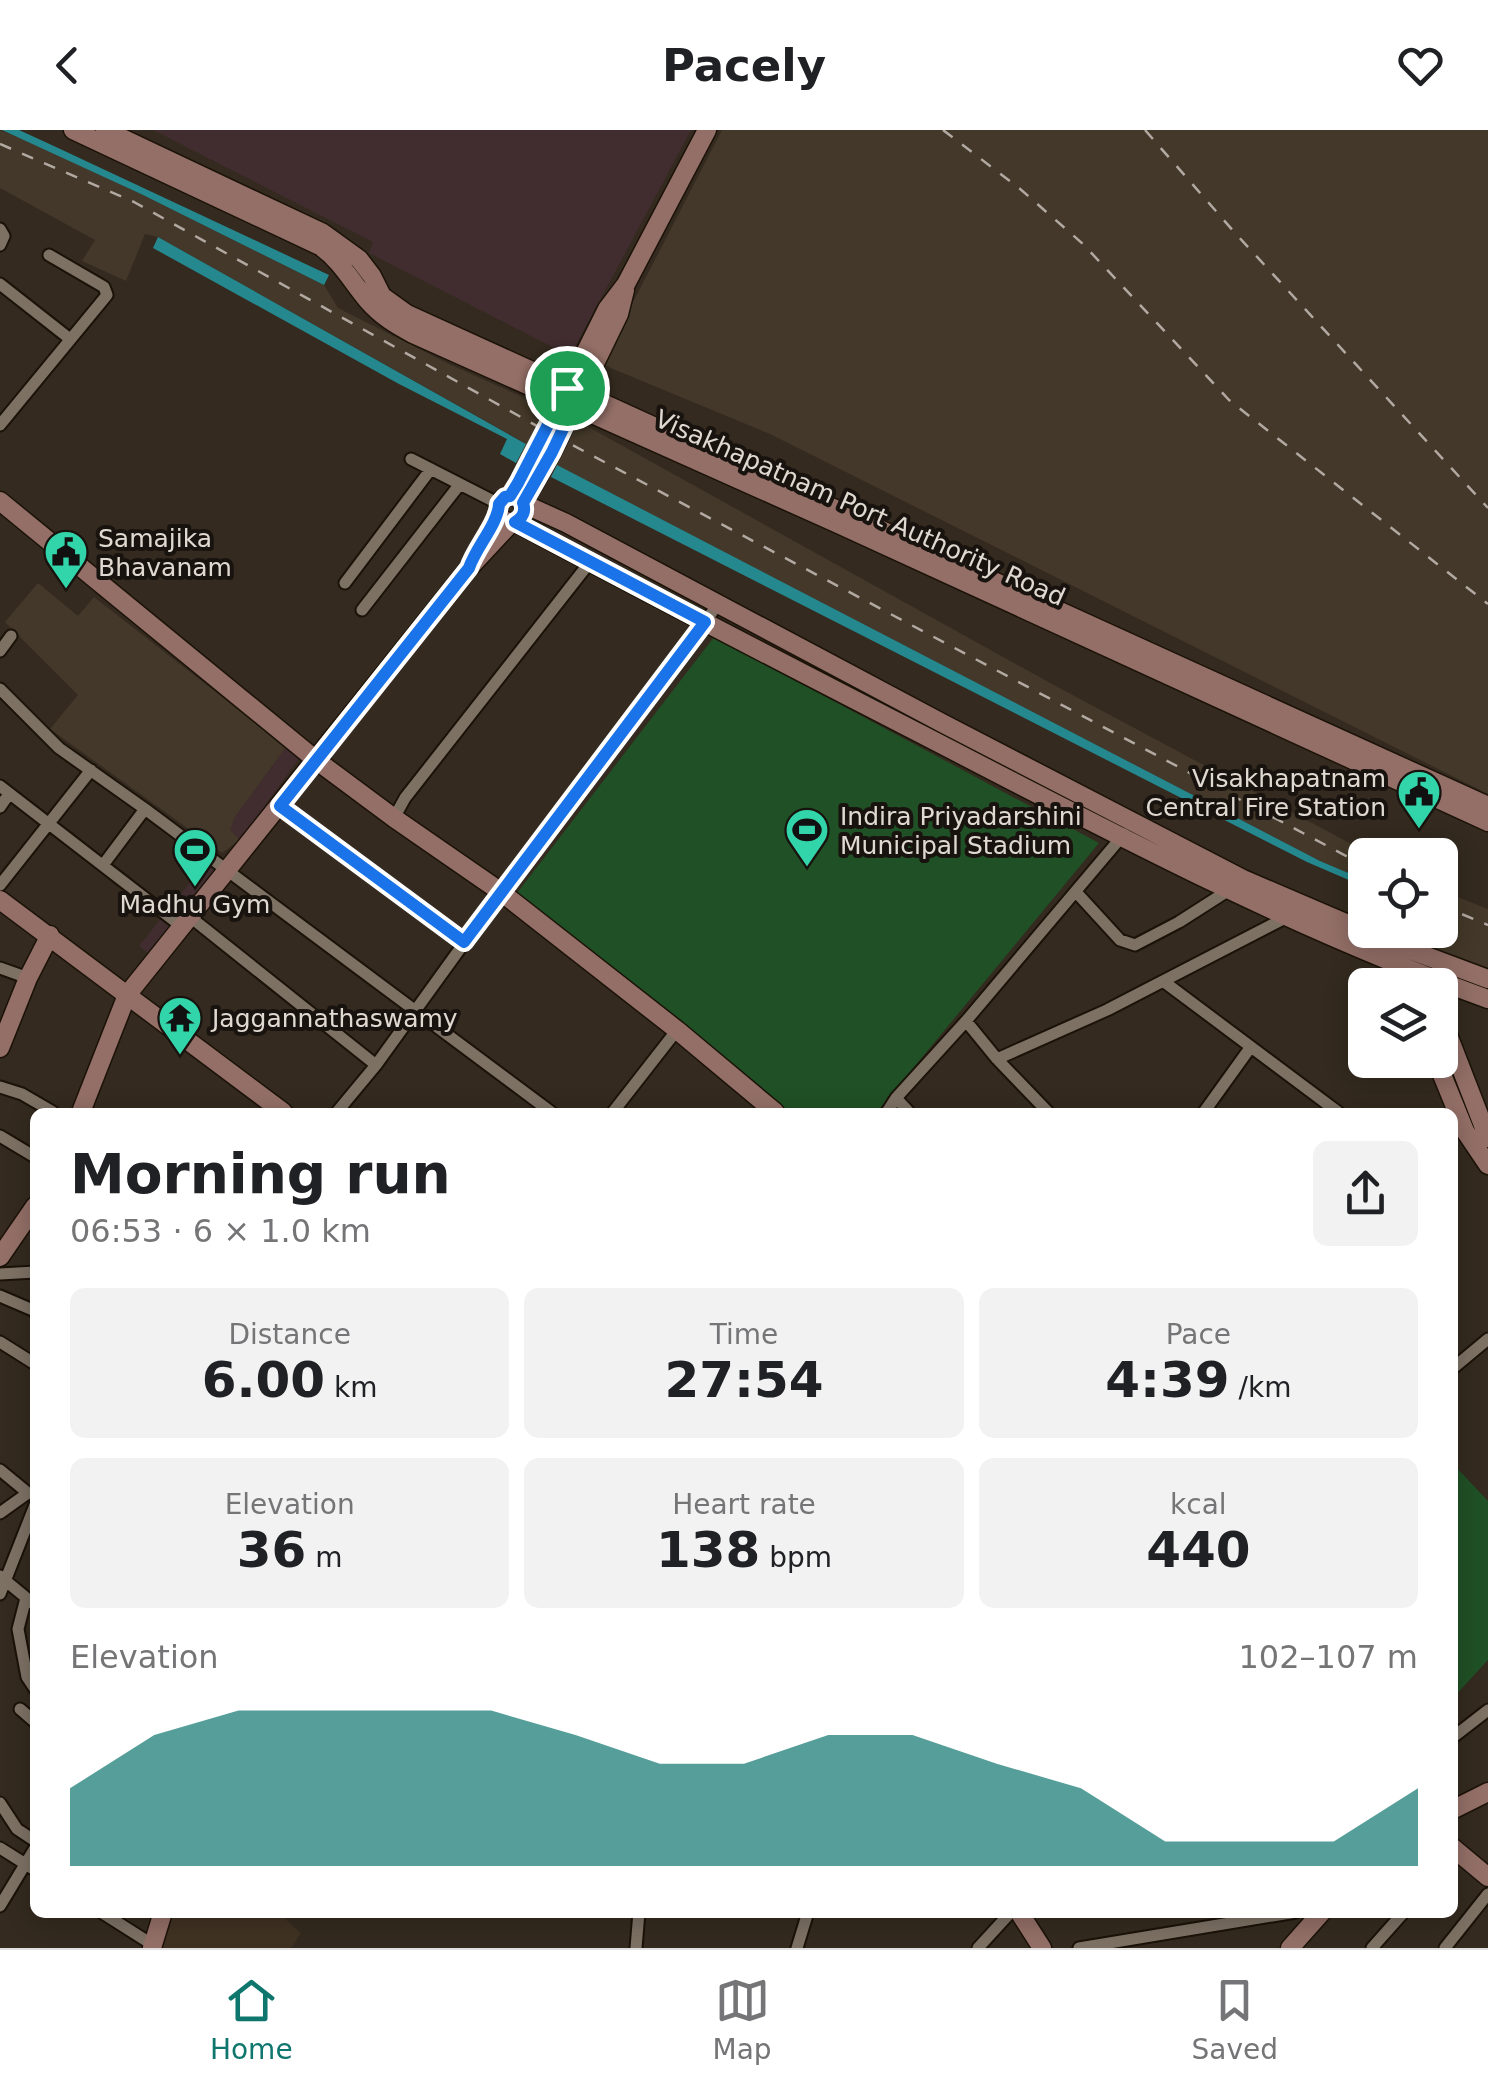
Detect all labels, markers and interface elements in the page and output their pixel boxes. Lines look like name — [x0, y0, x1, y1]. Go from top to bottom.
icon: back — [40, 38, 95, 93]
icon: heart — [1393, 38, 1448, 93]
text: Pacely — [662, 39, 826, 92]
pin — [525, 346, 610, 431]
icon: arrive — [540, 361, 595, 416]
street label: Visakhapatnam Port Authority Road — [650, 404, 1070, 612]
place label: Samajika Bhavanam — [98, 524, 232, 582]
public building icon: Samajika Bhavanam — [43, 529, 89, 590]
place label: Visakhapatnam Central Fire Station — [1146, 764, 1386, 822]
public building icon: Visakhapatnam Central Fire Station — [1396, 769, 1442, 830]
place label: Indira Priyadarshini Municipal Stadium — [840, 802, 1082, 860]
sports icon: Indira Priyadarshini Municipal Stadium — [784, 807, 830, 868]
sports icon: Madhu Gym — [172, 827, 218, 888]
map controls — [1348, 838, 1458, 1078]
button: locate — [1348, 838, 1458, 948]
place label: Madhu Gym — [120, 890, 270, 919]
button: layers — [1348, 968, 1458, 1078]
temple icon: Jaggannathaswamy — [157, 995, 203, 1056]
place label: Jaggannathaswamy — [210, 1004, 458, 1033]
button: share — [1313, 1141, 1418, 1246]
text: Morning run — [70, 1142, 451, 1206]
text: 06:53 · 6 × 1.0 km — [70, 1212, 371, 1250]
text: Distance — [228, 1318, 351, 1351]
text: Time — [710, 1318, 778, 1351]
text: Pace — [1166, 1318, 1231, 1351]
text: 6.00 — [202, 1351, 325, 1409]
text: 27:54 — [664, 1351, 824, 1409]
text: 4:39 — [1105, 1351, 1230, 1409]
text: km — [325, 1371, 378, 1404]
text: /km — [1230, 1371, 1291, 1404]
text: Elevation — [225, 1488, 355, 1521]
text: Heart rate — [672, 1488, 816, 1521]
text: kcal — [1170, 1488, 1227, 1521]
text: 36 — [237, 1521, 306, 1579]
text: 138 — [656, 1521, 760, 1579]
text: 440 — [1146, 1521, 1251, 1579]
text: m — [306, 1541, 343, 1574]
text: bpm — [760, 1541, 832, 1574]
text: Elevation — [70, 1638, 219, 1676]
text: 102–107 m — [1239, 1638, 1418, 1676]
tab: Home — [210, 1973, 293, 2066]
tab: Map — [713, 1973, 772, 2066]
tab: Saved — [1192, 1973, 1278, 2066]

